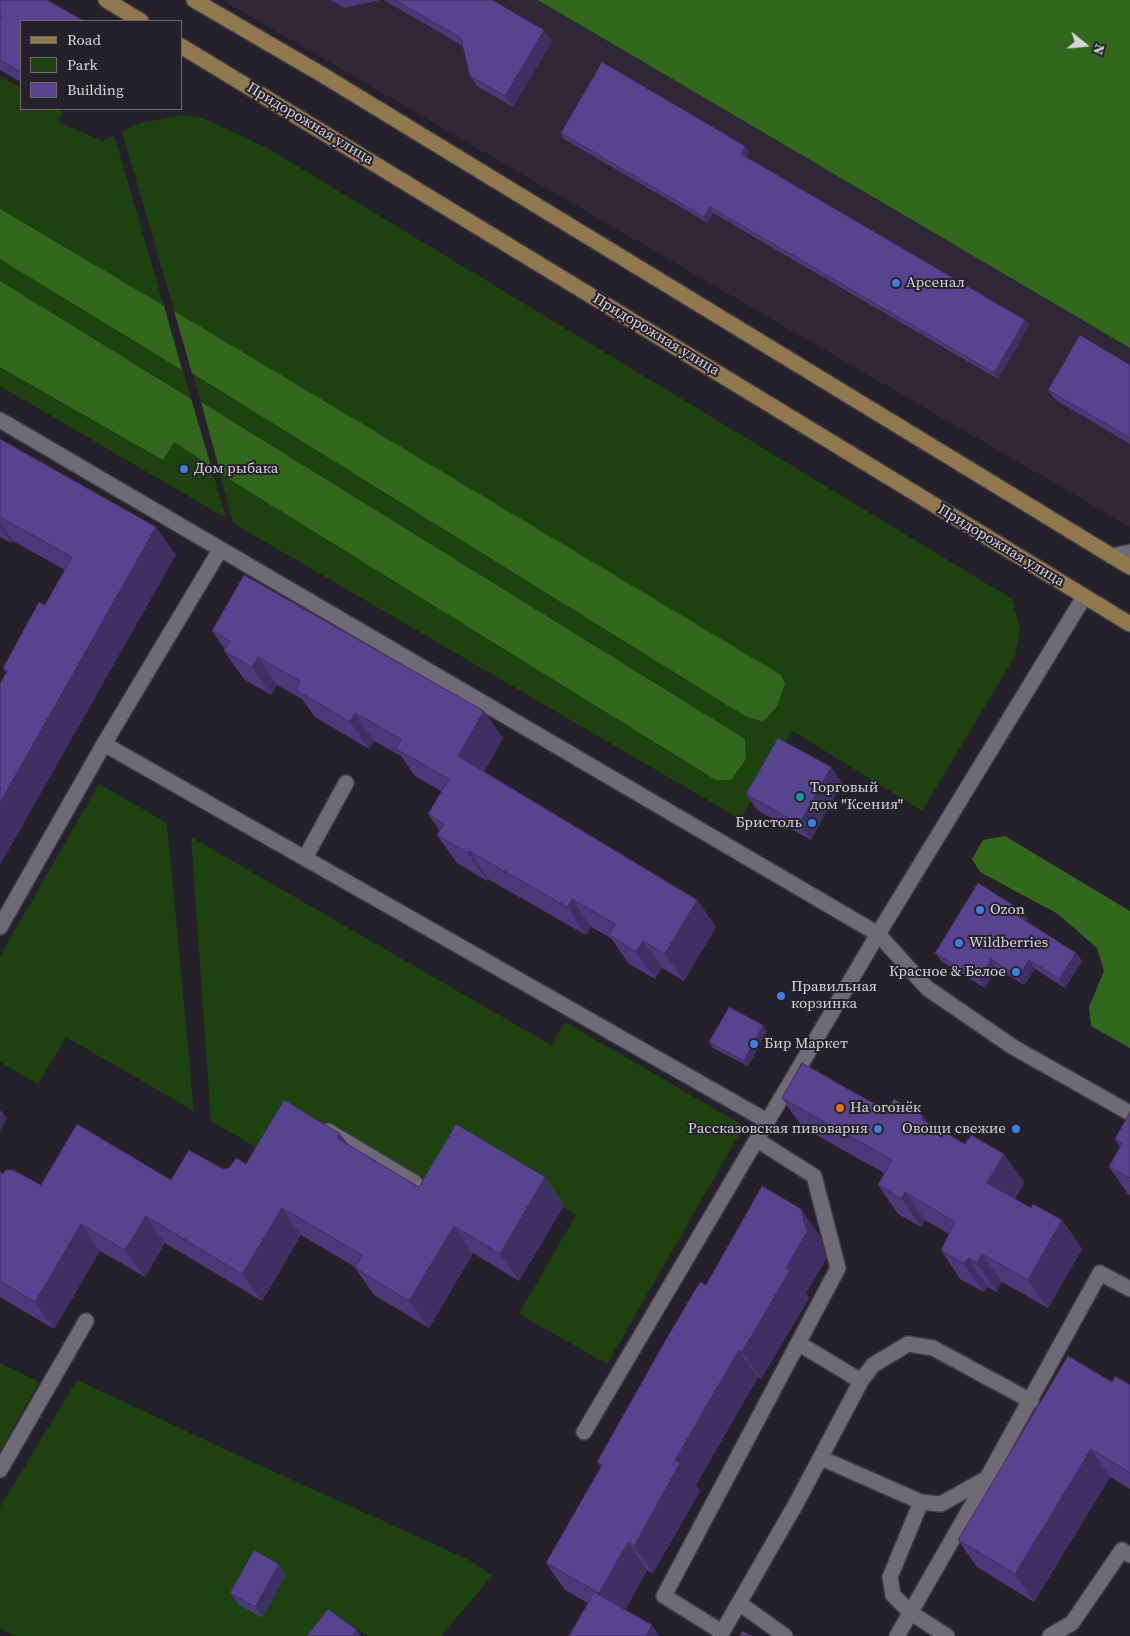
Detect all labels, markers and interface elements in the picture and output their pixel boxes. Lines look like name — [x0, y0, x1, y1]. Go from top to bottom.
legend — [20, 20, 182, 110]
north arrow — [1060, 20, 1110, 70]
text: Road — [67, 29, 101, 50]
text: N — [1088, 42, 1110, 57]
text: Park — [67, 54, 98, 75]
text: Building — [67, 79, 124, 100]
street label: Придорожная улица — [243, 79, 377, 169]
place label: Арсенал — [906, 274, 965, 292]
marker: Арсенал — [890, 277, 902, 289]
street label: Придорожная улица — [589, 290, 723, 380]
place label: Дом рыбака — [194, 460, 278, 478]
marker: Дом рыбака — [178, 463, 190, 475]
street label: Придорожная улица — [934, 501, 1068, 591]
place label: Торговый дом "Ксения" — [810, 779, 903, 814]
marker: Торговый дом "Ксения" — [794, 791, 806, 803]
place label: Бристоль — [735, 814, 802, 832]
marker: Бристоль — [806, 817, 818, 829]
place label: Ozon — [990, 901, 1025, 919]
marker: Ozon — [974, 904, 986, 916]
place label: Wildberries — [969, 934, 1048, 952]
marker: Wildberries — [953, 937, 965, 949]
place label: Красное & Белое — [889, 963, 1006, 981]
marker: Красное & Белое — [1010, 966, 1022, 978]
place label: Правильная корзинка — [791, 978, 877, 1013]
marker: Правильная корзинка — [775, 990, 787, 1002]
place label: Бир Маркет — [764, 1035, 848, 1053]
marker: Бир Маркет — [748, 1038, 760, 1050]
place label: На огонёк — [850, 1099, 921, 1117]
marker: На огонёк — [834, 1102, 846, 1114]
place label: Рассказовская пивоварня — [688, 1120, 868, 1138]
place label: Овощи свежие — [902, 1120, 1006, 1138]
marker: Рассказовская пивоварня — [872, 1123, 884, 1135]
marker: Овощи свежие — [1010, 1123, 1022, 1135]

